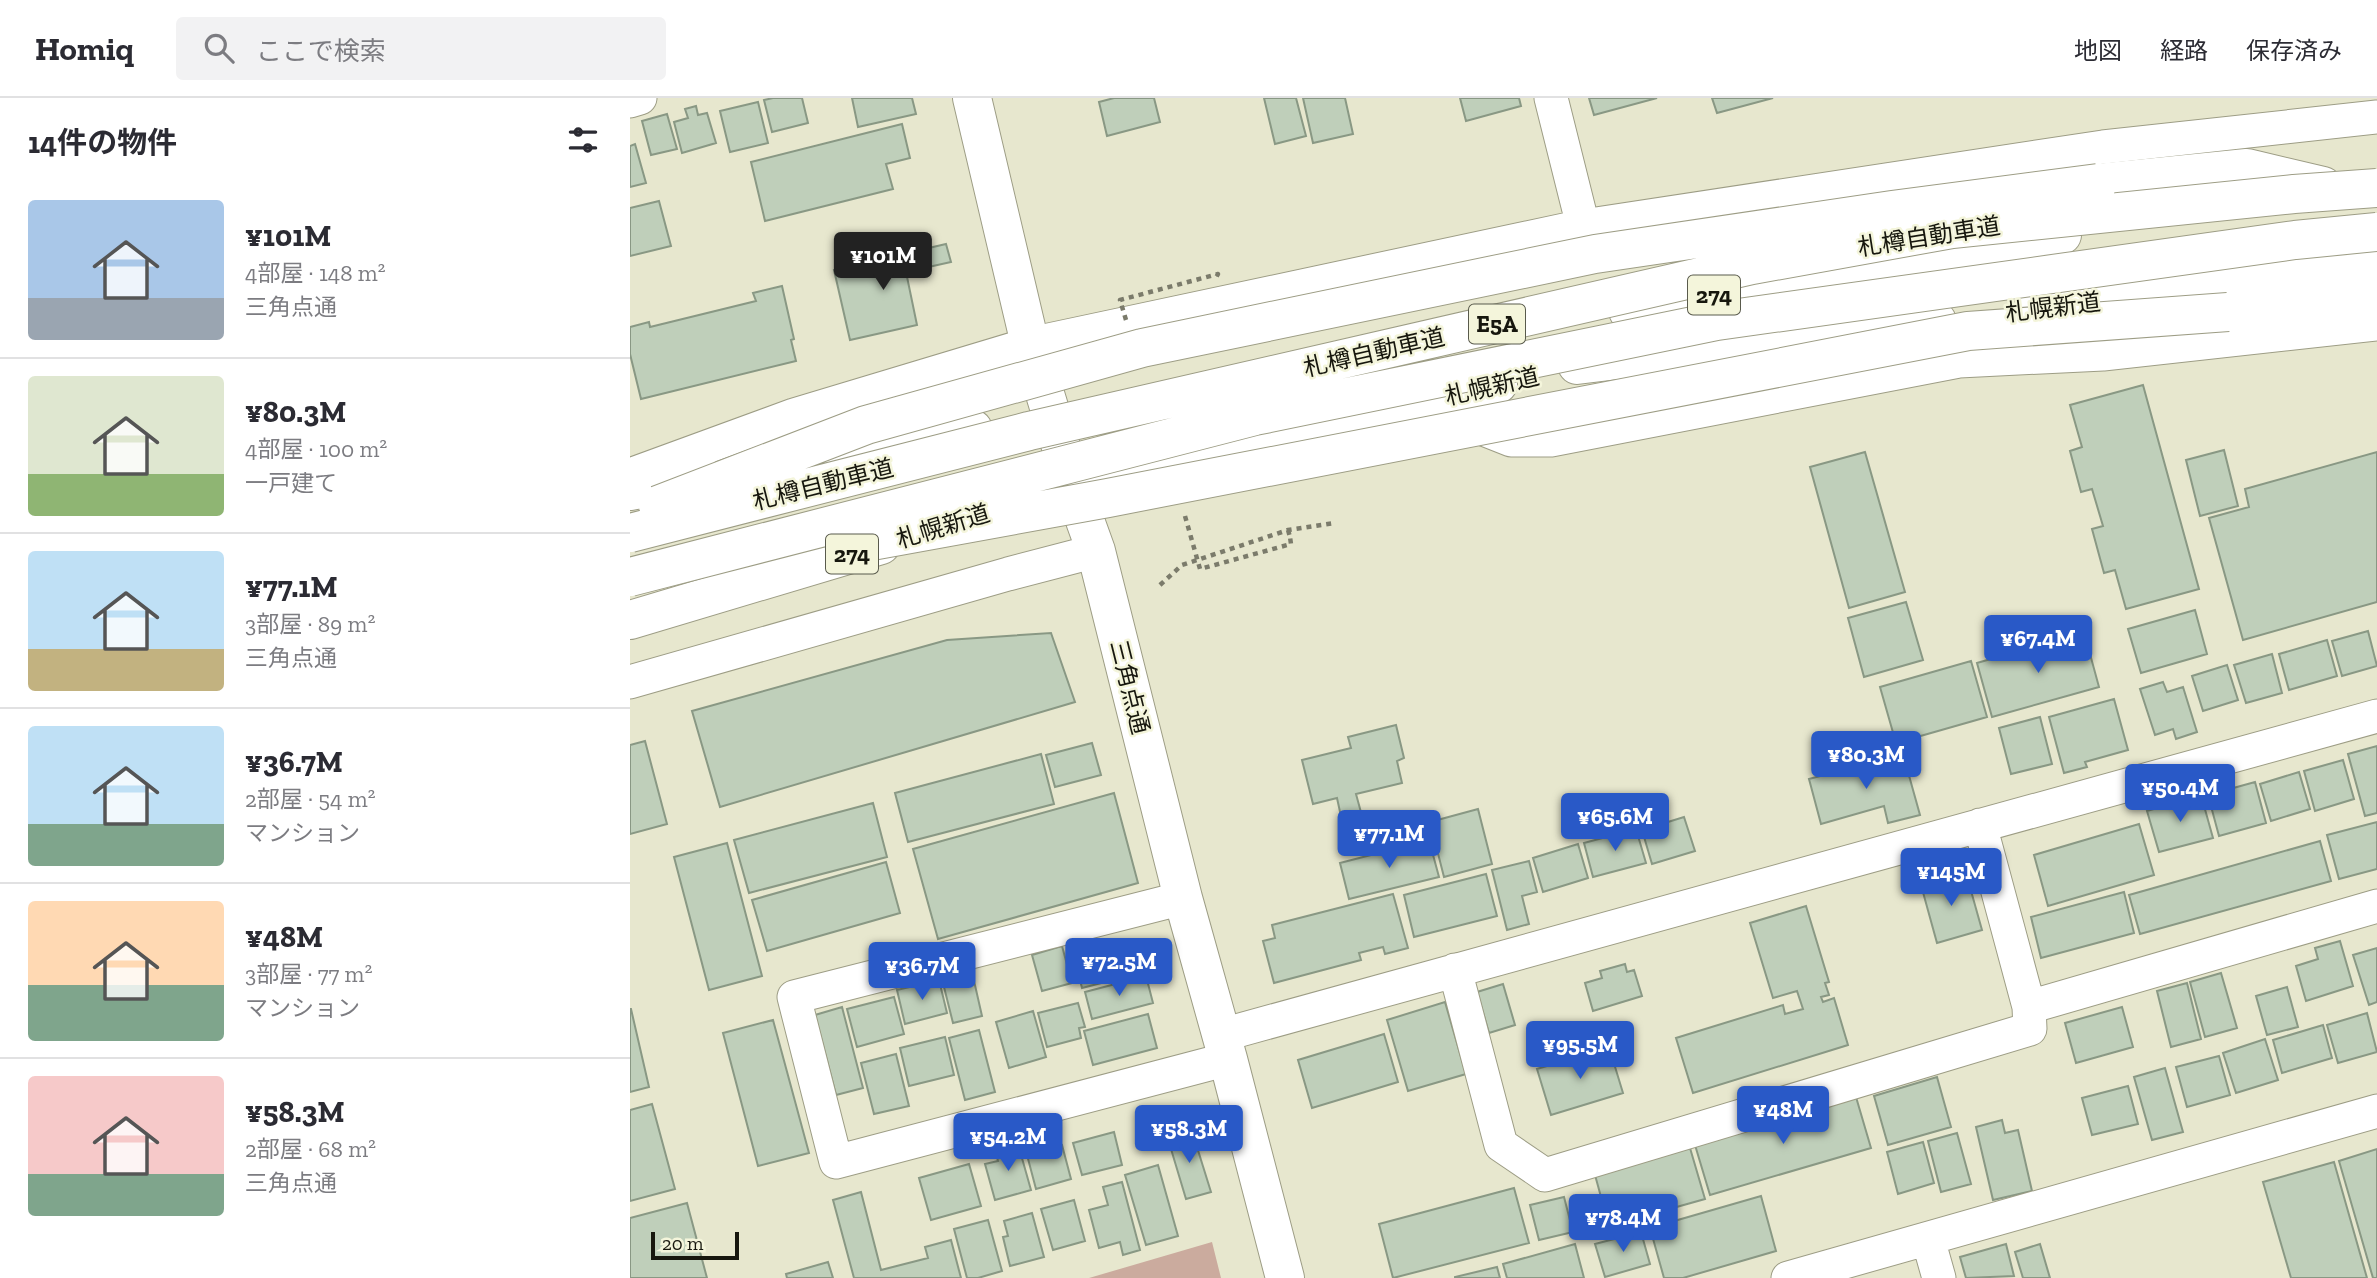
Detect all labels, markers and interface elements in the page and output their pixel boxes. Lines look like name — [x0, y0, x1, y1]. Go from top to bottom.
search box — [176, 17, 666, 80]
text: Homiq — [35, 29, 134, 68]
icon: search — [200, 29, 238, 67]
text: ここで検索 — [256, 35, 386, 67]
text: 地図 — [2074, 36, 2122, 65]
text: 経路 — [2160, 36, 2208, 65]
text: 保存済み — [2246, 36, 2342, 65]
icon: filters — [564, 121, 602, 159]
text: 14件の物件 — [28, 125, 177, 161]
street label: 札樽自動車道 — [1856, 210, 2002, 262]
text: ¥101M — [245, 218, 331, 254]
icon: home — [84, 228, 168, 312]
pin: ¥101M — [834, 232, 932, 292]
text: ¥101M — [850, 241, 916, 269]
text: 4部屋 · 148 m² — [245, 259, 386, 287]
road number: 274 — [1688, 276, 1740, 314]
street label: 札幌新道 — [2004, 287, 2102, 327]
text: 三角点通 — [245, 293, 337, 321]
road number: E5A — [1469, 304, 1525, 344]
street label: 札樽自動車道 — [1301, 322, 1447, 382]
street label: 札幌新道 — [1442, 361, 1542, 411]
text: ¥80.3M — [245, 394, 346, 430]
icon: home — [84, 404, 168, 488]
text: 4部屋 · 100 m² — [245, 435, 387, 463]
street label: 札樽自動車道 — [750, 453, 896, 515]
text: 一戸建て — [245, 469, 337, 497]
street label: 札幌新道 — [893, 498, 993, 554]
road number: 274 — [826, 534, 878, 574]
text: ¥77.1M — [245, 569, 337, 605]
icon: home — [84, 579, 168, 663]
text: 3部屋 · 89 m² — [245, 610, 375, 638]
pin: ¥67.4M — [1981, 616, 2095, 675]
text: ¥67.4M — [2000, 624, 2076, 652]
street label: 三角点通 — [1104, 637, 1156, 737]
text: 三角点通 — [245, 644, 337, 672]
pin: ¥80.3M — [1809, 732, 1923, 791]
text: ¥80.3M — [1827, 740, 1905, 768]
text: ¥36.7M — [245, 744, 343, 780]
icon: home — [84, 754, 168, 838]
pin: ¥50.4M — [2123, 764, 2237, 824]
text: ¥50.4M — [2141, 773, 2219, 801]
text: 2部屋 · 54 m² — [245, 785, 376, 813]
pin: ¥65.6M — [1558, 794, 1672, 853]
text: ¥65.6M — [1577, 802, 1653, 830]
pin: ¥77.1M — [1332, 810, 1446, 870]
text: マンション — [245, 819, 360, 847]
text: ¥77.1M — [1354, 819, 1424, 847]
pin: ¥145M — [1902, 848, 2000, 908]
text: ¥145M — [1917, 857, 1985, 885]
text: ¥48M — [245, 919, 323, 955]
icon: home — [84, 929, 168, 1013]
pin: ¥72.5M — [1062, 939, 1176, 998]
pin: ¥36.7M — [865, 942, 979, 1002]
text: ¥72.5M — [1081, 947, 1157, 975]
text: ¥36.7M — [885, 951, 959, 979]
text: 3部屋 · 77 m² — [245, 960, 372, 988]
text: マンション — [245, 994, 360, 1022]
pin: ¥95.5M — [1523, 1021, 1637, 1081]
text: ¥95.5M — [1542, 1030, 1618, 1058]
pin: ¥48M — [1742, 1086, 1824, 1146]
text: ¥58.3M — [245, 1094, 345, 1130]
text: ¥48M — [1753, 1095, 1813, 1123]
icon: home — [84, 1104, 168, 1188]
pin: ¥58.3M — [1132, 1105, 1246, 1165]
pin: ¥54.2M — [951, 1114, 1065, 1173]
text: ¥58.3M — [1151, 1114, 1227, 1142]
text: ¥54.2M — [969, 1122, 1047, 1150]
text: 2部屋 · 68 m² — [245, 1135, 376, 1163]
text: 三角点通 — [245, 1169, 337, 1197]
pin: ¥78.4M — [1566, 1194, 1680, 1254]
text: ¥78.4M — [1585, 1203, 1661, 1231]
scale bar — [651, 1229, 738, 1261]
text: 20 m — [662, 1232, 703, 1255]

